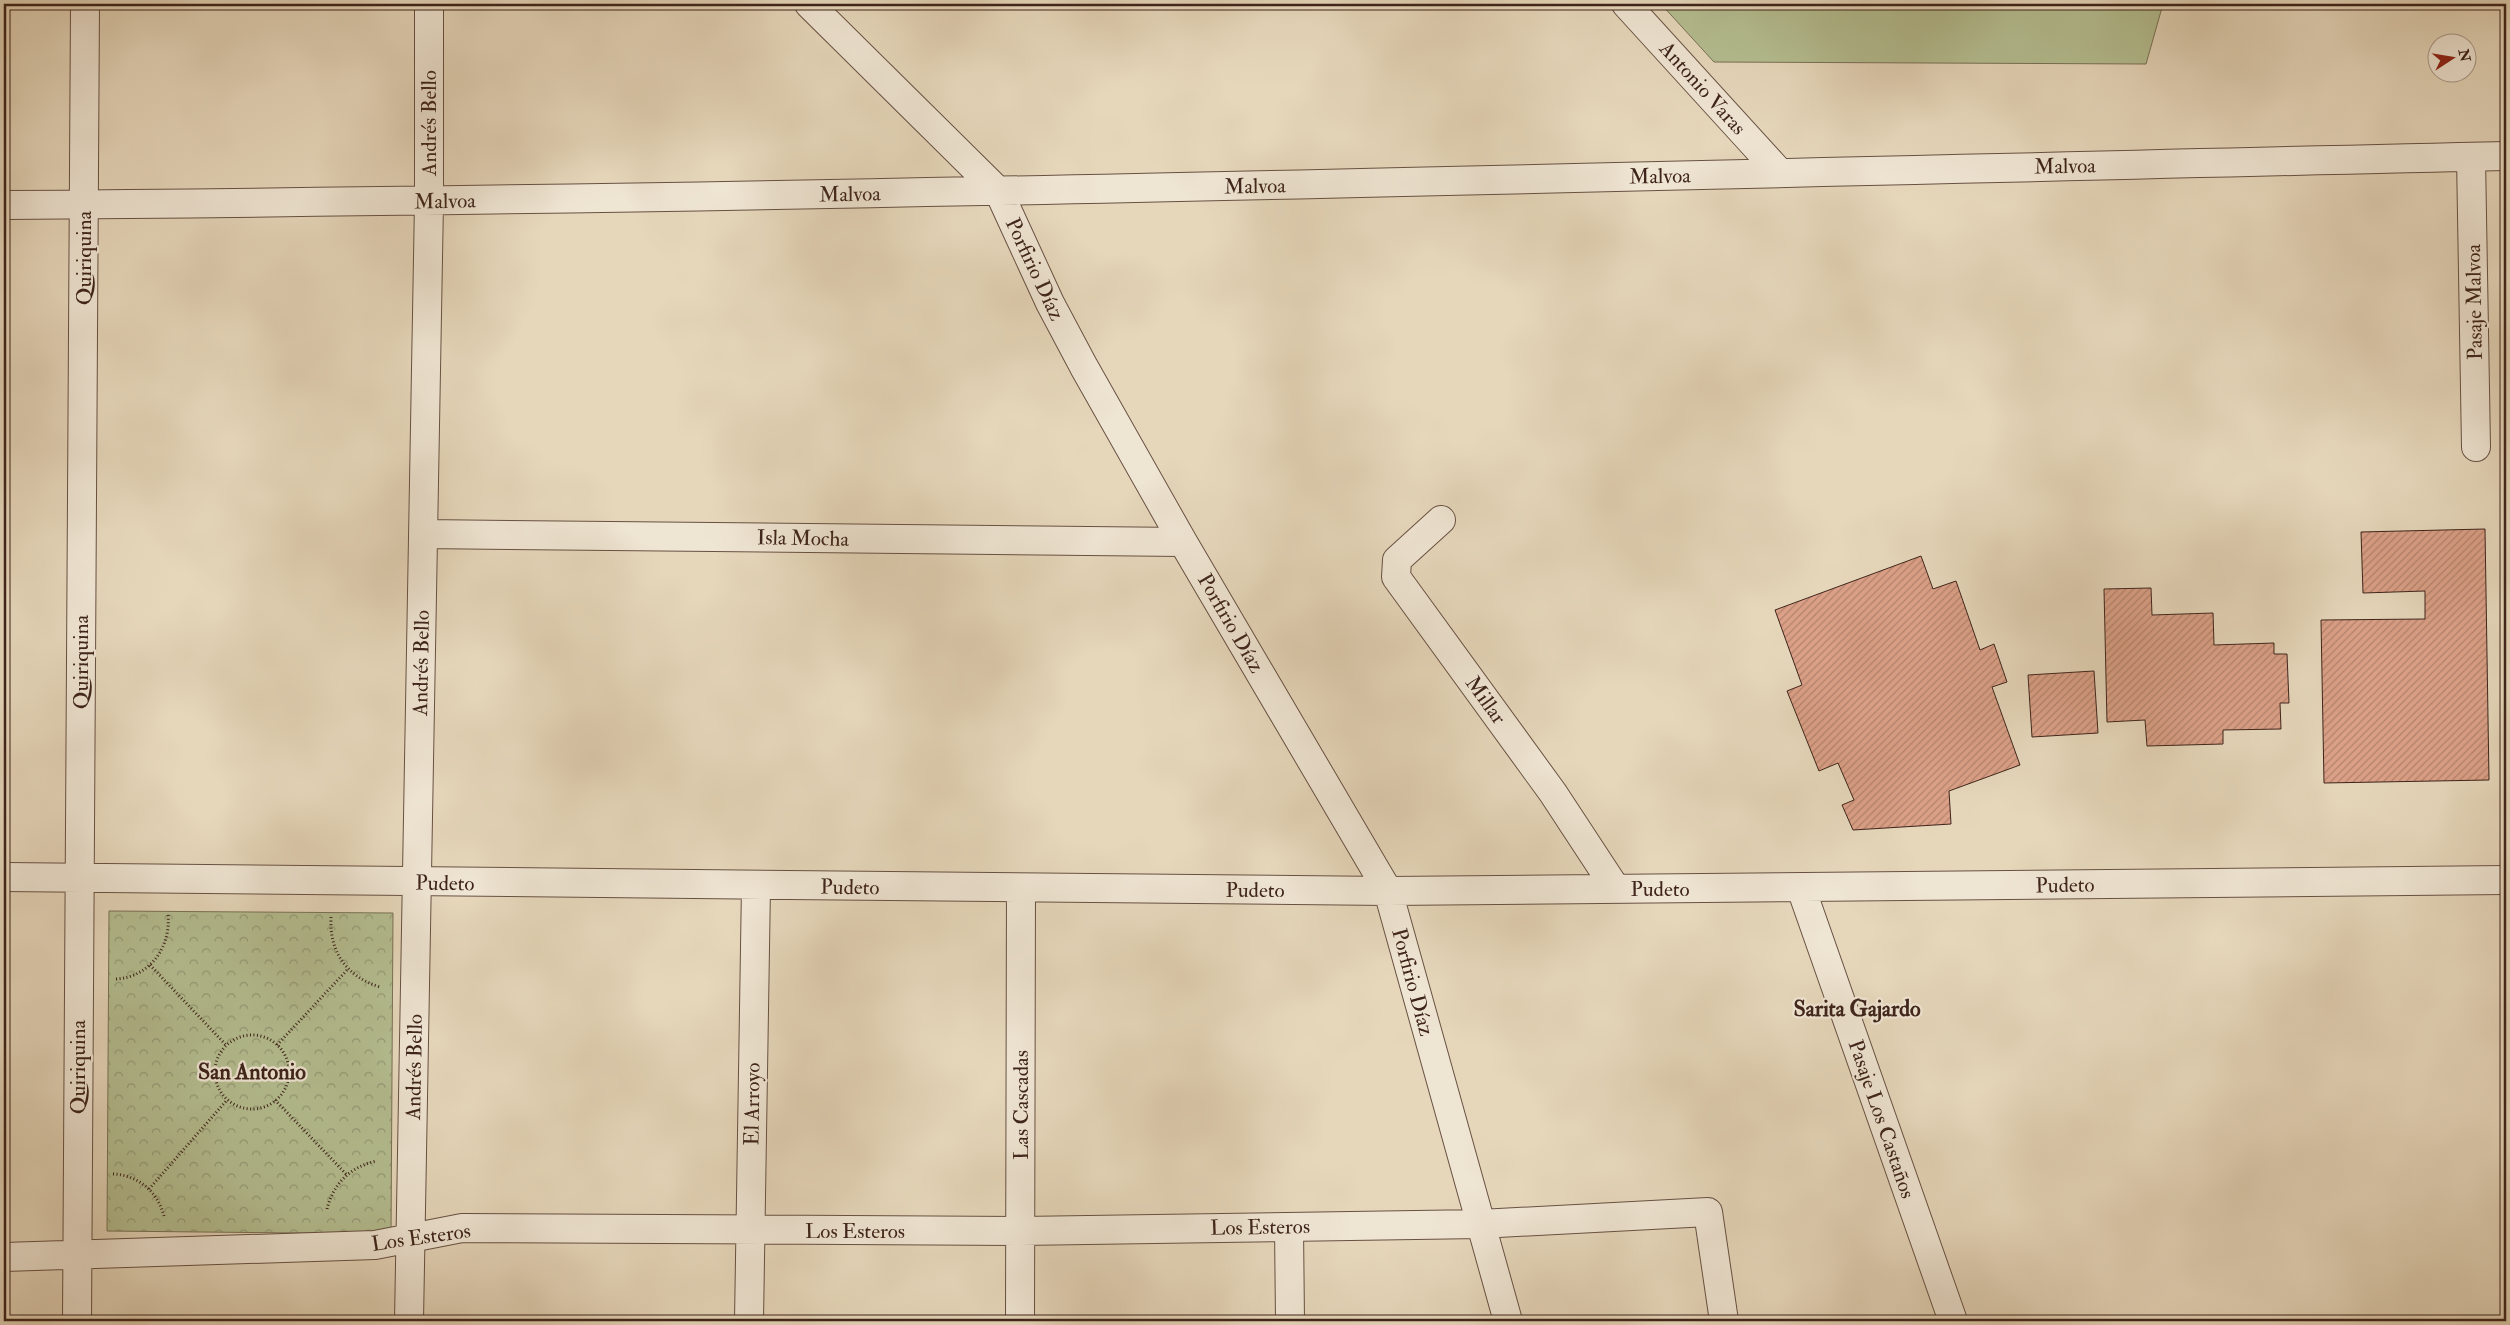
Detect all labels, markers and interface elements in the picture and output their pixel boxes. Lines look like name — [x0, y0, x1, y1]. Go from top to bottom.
north arrow — [2428, 32, 2478, 82]
street label: Antonio Varas — [1653, 35, 1752, 141]
text: N — [2454, 47, 2474, 64]
street label: Andrés Bello — [416, 70, 443, 177]
street label: Malvoa — [2034, 152, 2096, 181]
street label: Malvoa — [1629, 162, 1691, 191]
street label: Malvoa — [1224, 172, 1286, 201]
street label: Malvoa — [819, 180, 881, 209]
street label: Malvoa — [414, 187, 476, 216]
street label: Quiriquina — [71, 210, 98, 305]
street label: Porfirio Díaz — [999, 213, 1070, 325]
street label: Pasaje Malvoa — [2460, 243, 2489, 360]
street label: Isla Mocha — [757, 524, 850, 553]
street label: Porfirio Díaz — [1191, 569, 1270, 678]
street label: Andrés Bello — [407, 610, 436, 717]
street label: Quiriquina — [68, 614, 95, 709]
street label: Millar — [1459, 671, 1512, 730]
street label: Pudeto — [415, 869, 475, 898]
street label: Pudeto — [2035, 871, 2095, 900]
street label: Pudeto — [820, 873, 880, 902]
street label: Pudeto — [1630, 876, 1690, 903]
street label: Pudeto — [1225, 877, 1285, 904]
street label: Porfirio Díaz — [1385, 925, 1440, 1039]
district label: Sarita Gajardo — [1793, 995, 1921, 1023]
street label: Andrés Bello — [400, 1014, 429, 1121]
street label: Quiriquina — [65, 1019, 92, 1114]
street label: Pasaje Los Castaños — [1842, 1036, 1921, 1202]
street label: Las Cascadas — [1008, 1050, 1035, 1160]
district label: San Antonio — [198, 1058, 306, 1086]
street label: El Arroyo — [738, 1062, 767, 1146]
street label: Los Esteros — [1210, 1213, 1310, 1242]
street label: Los Esteros — [370, 1217, 472, 1258]
street label: Los Esteros — [805, 1218, 905, 1245]

